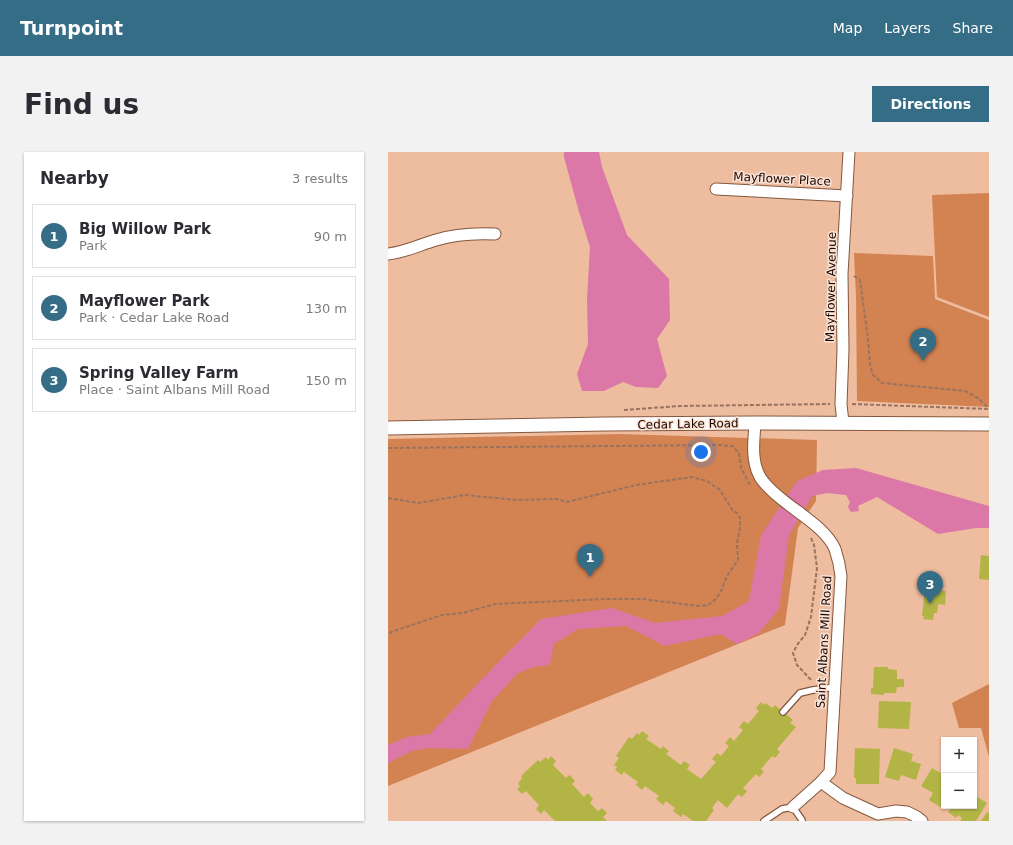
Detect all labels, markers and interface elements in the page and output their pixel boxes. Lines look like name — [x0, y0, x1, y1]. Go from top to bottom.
text: Turnpoint — [20, 17, 123, 39]
text: Map — [833, 20, 862, 36]
text: Layers — [884, 20, 931, 36]
text: Share — [953, 20, 993, 36]
button: Directions — [872, 86, 989, 122]
text: Find us — [24, 88, 139, 121]
text: Nearby — [40, 168, 109, 188]
street label: Mayflower Place — [733, 169, 831, 189]
text: 3 results — [292, 171, 348, 186]
text: Big Willow Park — [79, 220, 211, 238]
text: 1 — [49, 229, 59, 244]
text: 90 m — [314, 229, 347, 244]
street label: Mayflower Avenue — [823, 232, 839, 342]
text: Park — [79, 238, 107, 253]
text: Mayflower Park — [79, 292, 210, 310]
text: 2 — [49, 301, 59, 316]
text: 130 m — [305, 301, 347, 316]
text: Park · Cedar Lake Road — [79, 310, 229, 325]
pin: 2 — [910, 328, 936, 361]
text: Spring Valley Farm — [79, 364, 239, 382]
text: 3 — [49, 373, 59, 388]
text: 150 m — [305, 373, 347, 388]
text: Place · Saint Albans Mill Road — [79, 382, 270, 397]
street label: Cedar Lake Road — [637, 416, 739, 432]
your location — [691, 442, 711, 462]
pin: 1 — [577, 544, 603, 577]
pin: 3 — [917, 571, 943, 604]
street label: Saint Albans Mill Road — [814, 575, 834, 709]
map controls — [941, 737, 977, 809]
button: + — [941, 737, 977, 773]
button: − — [941, 773, 977, 809]

